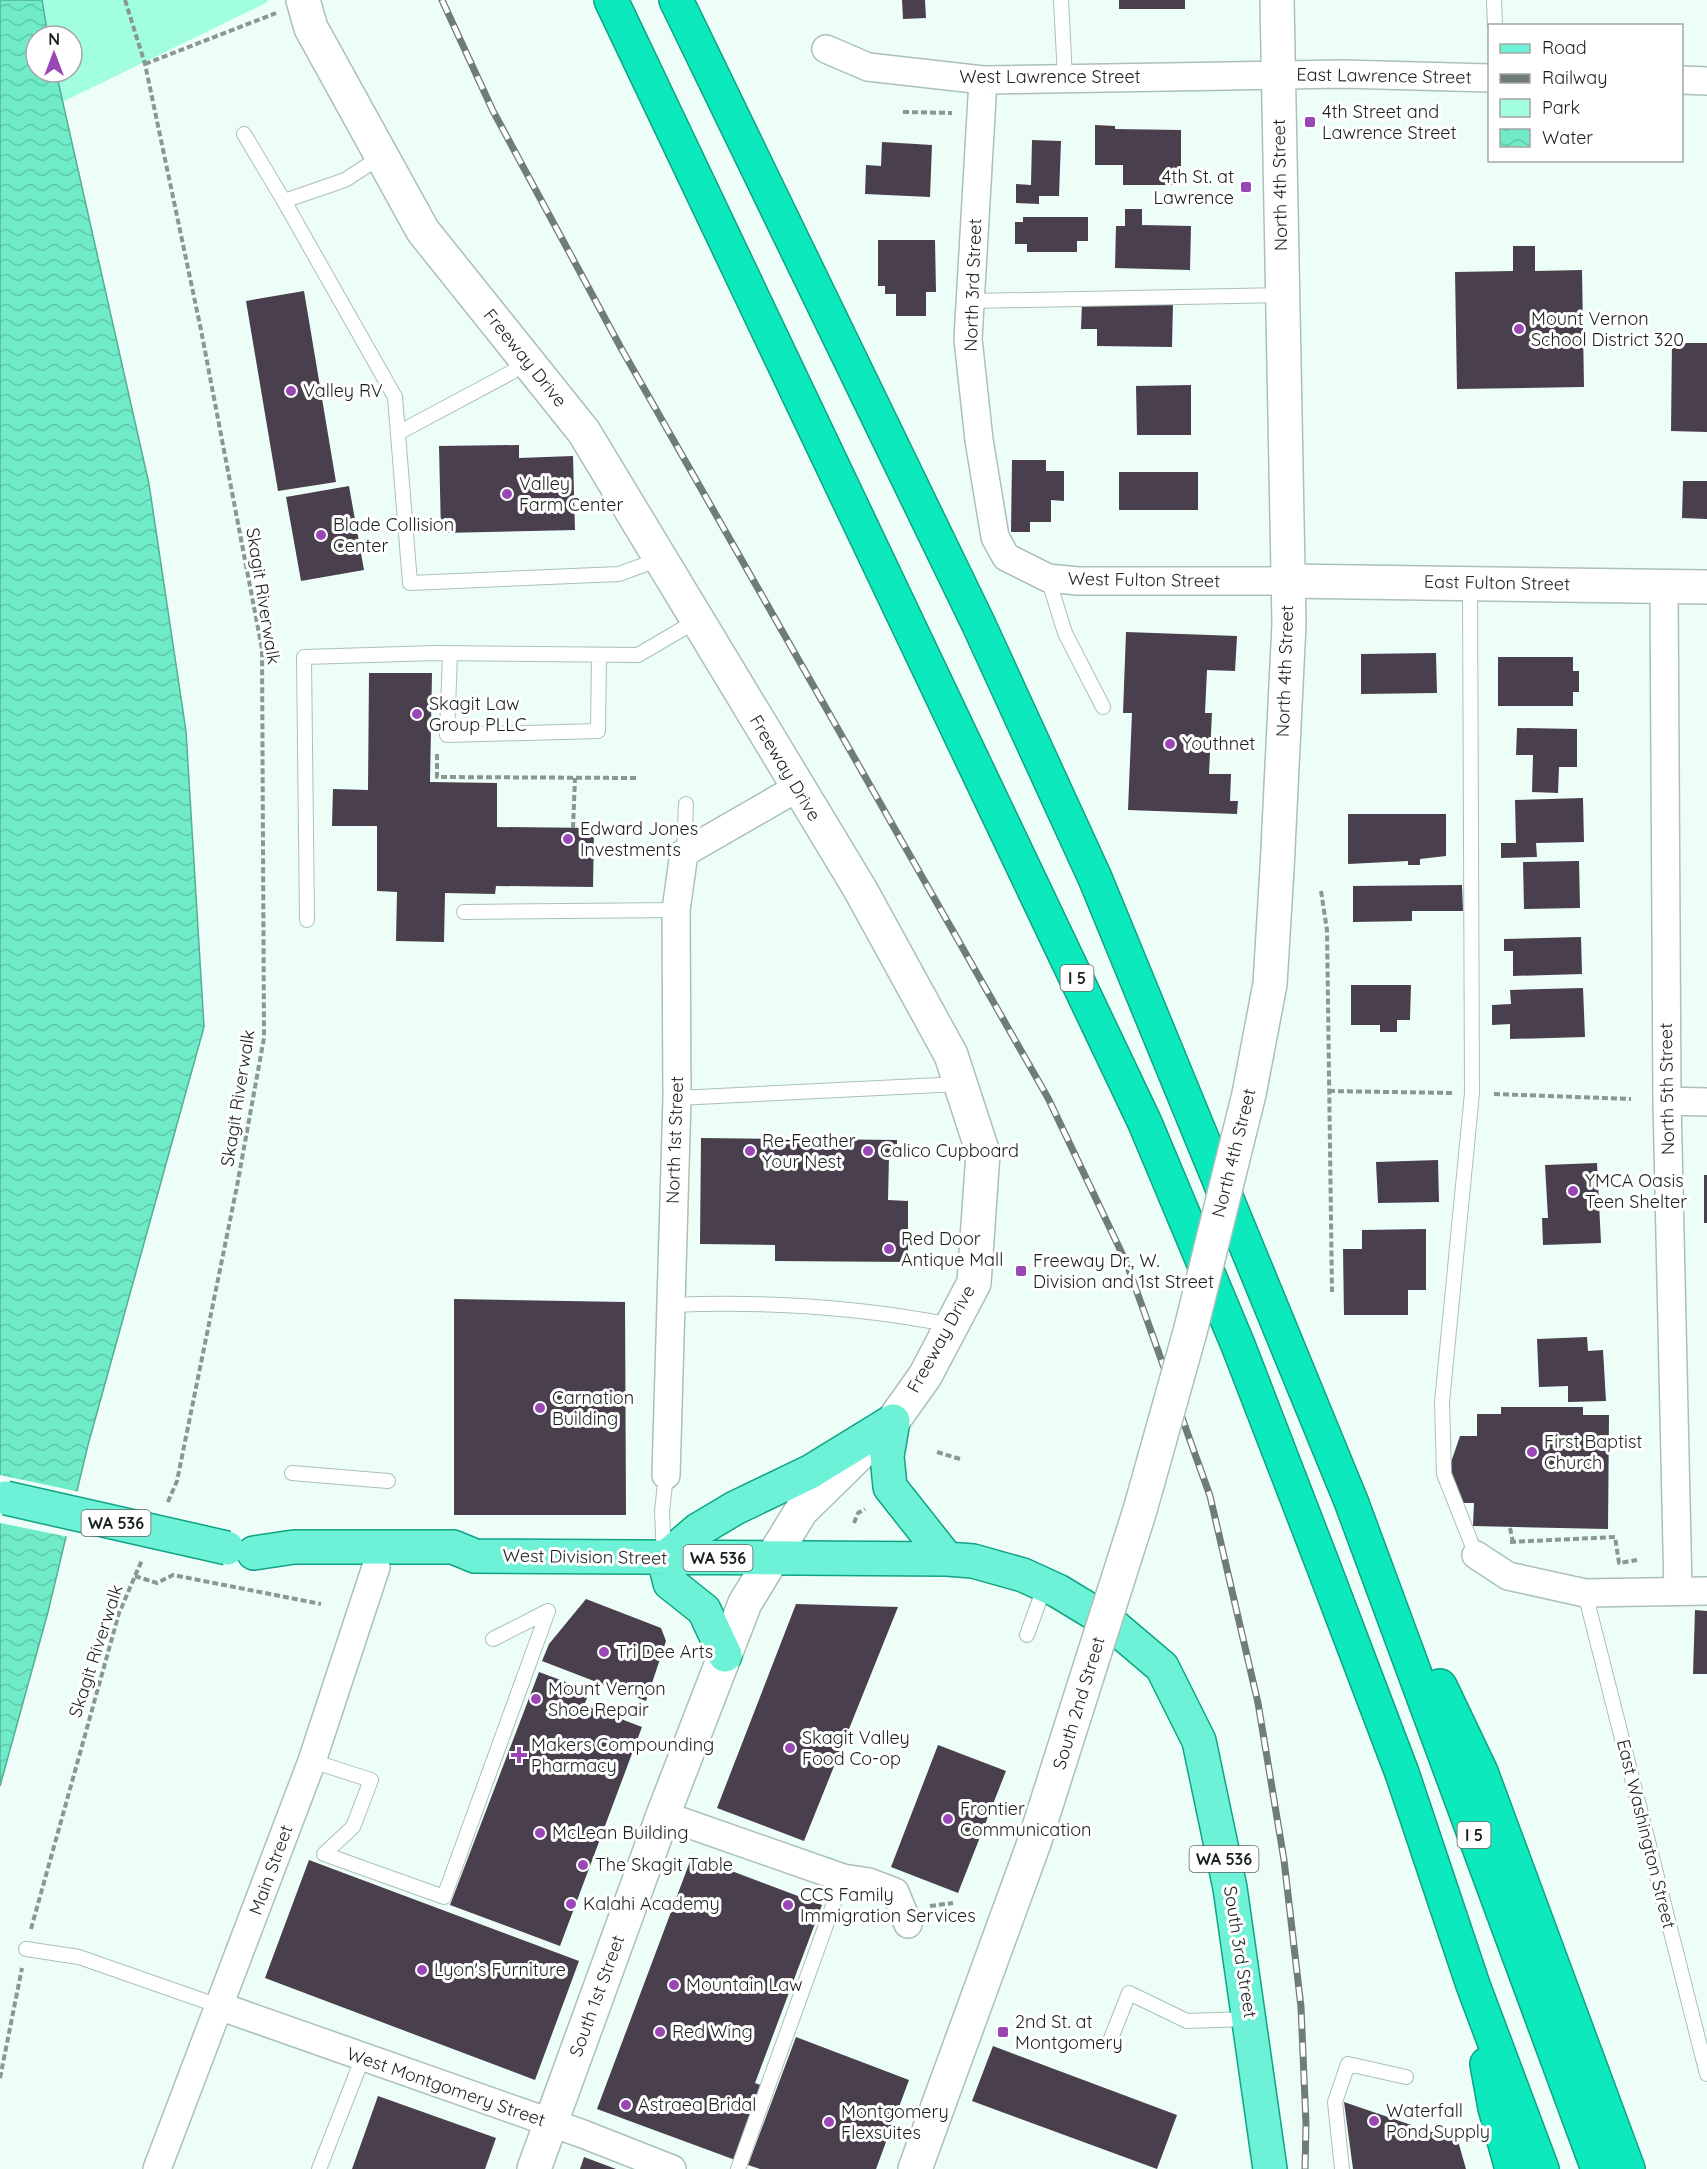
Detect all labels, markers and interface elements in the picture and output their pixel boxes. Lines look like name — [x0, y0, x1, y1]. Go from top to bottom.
north arrow — [24, 24, 84, 84]
legend — [1488, 24, 1683, 162]
text: N — [48, 29, 60, 49]
text: Road — [1542, 36, 1587, 59]
street label: East Lawrence Street — [1296, 62, 1472, 89]
street label: West Lawrence Street — [959, 65, 1141, 88]
text: Railway — [1542, 66, 1608, 89]
text: Park — [1542, 96, 1580, 119]
place label: 4th Street and Lawrence Street — [1322, 100, 1457, 144]
marker: 4th Street and Lawrence Street — [1303, 115, 1317, 129]
street label: North 4th Street — [1267, 119, 1292, 251]
text: Water — [1542, 126, 1593, 149]
place label: 4th St. at Lawrence — [1153, 165, 1234, 209]
marker: 4th St. at Lawrence — [1239, 180, 1253, 194]
street label: North 3rd Street — [959, 218, 986, 352]
street label: Freeway Drive — [479, 304, 572, 412]
place label: Mount Vernon School District 320 — [1531, 307, 1684, 351]
marker: Mount Vernon School District 320 — [1512, 322, 1526, 336]
place label: Valley RV — [303, 379, 383, 402]
marker: Valley RV — [284, 384, 298, 398]
place label: Valley Farm Center — [519, 472, 624, 516]
marker: Valley Farm Center — [500, 487, 514, 501]
place label: Blade Collision Center — [333, 513, 454, 557]
street label: Skagit Riverwalk — [241, 526, 286, 666]
marker: Blade Collision Center — [314, 528, 328, 542]
street label: West Fulton Street — [1068, 567, 1220, 592]
street label: East Fulton Street — [1424, 570, 1570, 595]
street label: North 4th Street — [1271, 605, 1298, 737]
place label: Skagit Law Group PLLC — [429, 692, 527, 736]
marker: Skagit Law Group PLLC — [410, 707, 424, 721]
street label: Freeway Drive — [745, 710, 826, 825]
place label: Youthnet — [1182, 732, 1255, 755]
marker: Youthnet — [1163, 737, 1177, 751]
place label: Edward Jones Investments — [580, 817, 698, 861]
marker: Edward Jones Investments — [561, 832, 575, 846]
road number: I 5 — [1060, 965, 1094, 991]
street label: North 5th Street — [1654, 1023, 1679, 1155]
street label: Skagit Riverwalk — [215, 1028, 260, 1168]
street label: North 1st Street — [661, 1076, 688, 1204]
street label: North 4th Street — [1206, 1086, 1261, 1220]
place label: Re-Feather Your Nest — [762, 1129, 856, 1173]
place label: Calico Cupboard — [880, 1139, 1019, 1162]
marker: Re-Feather Your Nest — [743, 1144, 757, 1158]
marker: Calico Cupboard — [861, 1144, 875, 1158]
place label: YMCA Oasis Teen Shelter — [1585, 1169, 1687, 1213]
marker: YMCA Oasis Teen Shelter — [1566, 1184, 1580, 1198]
place label: Red Door Antique Mall — [901, 1227, 1003, 1271]
marker: Red Door Antique Mall — [882, 1242, 896, 1256]
place label: Freeway Dr., W. Division and 1st Street — [1033, 1249, 1214, 1293]
marker: Freeway Dr., W. Division and 1st Street — [1014, 1264, 1028, 1278]
street label: Freeway Drive — [901, 1281, 980, 1397]
place label: Carnation Building — [552, 1386, 634, 1430]
marker: Carnation Building — [533, 1401, 547, 1415]
place label: First Baptist Church — [1544, 1430, 1642, 1474]
marker: First Baptist Church — [1525, 1445, 1539, 1459]
road number: WA 536 — [82, 1510, 150, 1536]
street label: West Division Street — [503, 1544, 667, 1569]
road number: WA 536 — [684, 1545, 752, 1571]
street label: Skagit Riverwalk — [63, 1582, 128, 1720]
street label: South 2nd Street — [1047, 1634, 1110, 1772]
place label: Tri Dee Arts — [616, 1640, 713, 1663]
marker: Tri Dee Arts — [597, 1645, 611, 1659]
place label: Mount Vernon Shoe Repair — [548, 1677, 666, 1721]
marker: Mount Vernon Shoe Repair — [529, 1692, 543, 1706]
place label: Skagit Valley Food Co-op — [802, 1726, 910, 1770]
place label: Makers Compounding Pharmacy — [531, 1733, 714, 1777]
street label: East Washington Street — [1612, 1737, 1681, 1931]
marker: Skagit Valley Food Co-op — [783, 1741, 797, 1755]
marker: Makers Compounding Pharmacy — [512, 1748, 526, 1762]
place label: Frontier Communication — [960, 1797, 1091, 1841]
marker: Frontier Communication — [941, 1812, 955, 1826]
place label: McLean Building — [552, 1821, 688, 1844]
street label: Main Street — [244, 1822, 297, 1918]
road number: I 5 — [1458, 1822, 1490, 1848]
marker: McLean Building — [533, 1826, 547, 1840]
road number: WA 536 — [1190, 1846, 1258, 1872]
place label: The Skagit Table — [595, 1853, 733, 1876]
marker: The Skagit Table — [576, 1858, 590, 1872]
place label: CCS Family Immigration Services — [800, 1883, 976, 1927]
street label: South 3rd Street — [1219, 1884, 1262, 2020]
place label: Kalahi Academy — [583, 1892, 720, 1915]
marker: Kalahi Academy — [564, 1897, 578, 1911]
marker: CCS Family Immigration Services — [781, 1898, 795, 1912]
street label: South 1st Street — [564, 1932, 629, 2060]
place label: Lyon's Furniture — [434, 1958, 566, 1981]
marker: Lyon's Furniture — [415, 1963, 429, 1977]
place label: Mountain Law — [686, 1973, 803, 1996]
marker: Mountain Law — [667, 1978, 681, 1992]
place label: 2nd St. at Montgomery — [1015, 2010, 1123, 2054]
place label: Red Wing — [672, 2020, 753, 2043]
marker: Red Wing — [653, 2025, 667, 2039]
marker: 2nd St. at Montgomery — [996, 2025, 1010, 2039]
street label: West Montgomery Street — [344, 2042, 548, 2131]
place label: Astraea Bridal — [638, 2093, 756, 2116]
marker: Astraea Bridal — [619, 2098, 633, 2112]
place label: Waterfall Pond Supply — [1386, 2099, 1490, 2143]
place label: Montgomery Flexsuites — [841, 2100, 949, 2144]
marker: Waterfall Pond Supply — [1367, 2114, 1381, 2128]
marker: Montgomery Flexsuites — [822, 2115, 836, 2129]

